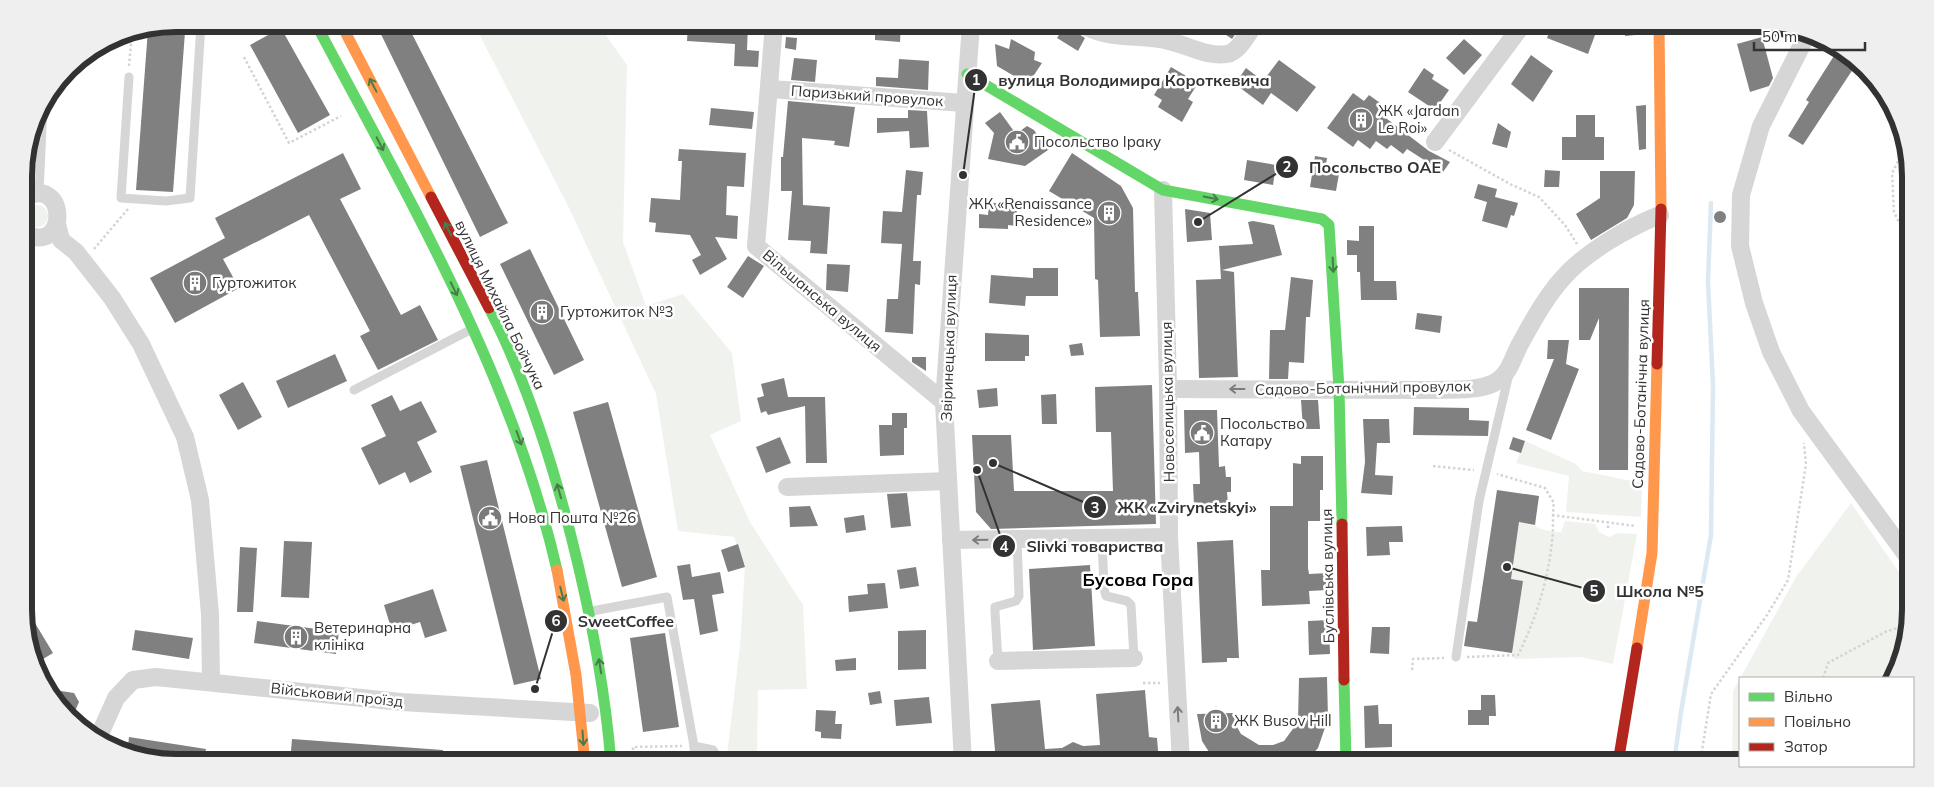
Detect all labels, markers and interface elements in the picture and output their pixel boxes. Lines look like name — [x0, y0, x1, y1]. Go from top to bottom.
scale bar — [1754, 20, 1865, 52]
text: 50 m — [1762, 27, 1797, 46]
callout: вулиця Володимира Короткевича — [964, 65, 1280, 96]
text: 1 — [971, 70, 981, 89]
text: вулиця Володимира Короткевича — [998, 70, 1270, 90]
one-way arrow — [368, 77, 378, 92]
street label: Паризький провулок — [790, 81, 945, 110]
place label: ЖК «Jardan Le Roi» — [1378, 101, 1459, 137]
building icon: ЖК «Jardan Le Roi» — [1348, 107, 1374, 133]
public building icon: Посольство Іраку — [1004, 129, 1030, 155]
place label: Посольство Іраку — [1034, 132, 1161, 151]
one-way arrow — [375, 137, 385, 152]
callout: Посольство ОАЕ — [1275, 152, 1451, 183]
text: 2 — [1282, 157, 1292, 176]
text: Посольство ОАЕ — [1309, 157, 1441, 177]
one-way arrow — [1203, 193, 1219, 203]
place label: ЖК «Renaissance Residence» — [969, 194, 1092, 230]
building icon: ЖК «Renaissance Residence» — [1096, 200, 1122, 226]
street label: вулиця Михайла Бойчука — [451, 217, 550, 393]
one-way arrow — [443, 222, 452, 237]
street label: Вільшанська вулиця — [759, 245, 886, 356]
one-way arrow — [1328, 256, 1337, 272]
building icon: Гуртожиток — [182, 270, 208, 296]
place label: Гуртожиток — [212, 273, 297, 292]
street label: Звіринецька вулиця — [936, 274, 961, 422]
one-way arrow — [450, 281, 459, 296]
building icon: Гуртожиток №3 — [529, 299, 555, 325]
street label: Садово-Ботанічна вулиця — [1628, 299, 1653, 489]
place label: Гуртожиток №3 — [560, 302, 674, 321]
street label: Новоселицька вулиця — [1157, 322, 1178, 482]
street label: Садово-Ботанічний провулок — [1255, 376, 1472, 399]
one-way arrow — [1230, 384, 1246, 394]
place label: Посольство Катару — [1220, 414, 1305, 450]
public building icon: Посольство Катару — [1189, 420, 1215, 446]
one-way arrow — [515, 429, 524, 445]
one-way arrow — [553, 483, 563, 499]
callout: ЖК «Zvirynetskyi» — [1083, 492, 1267, 523]
text: ЖК «Zvirynetskyi» — [1117, 497, 1257, 517]
text: 3 — [1090, 498, 1100, 517]
public building icon: Нова Пошта №26 — [477, 505, 503, 531]
place label: Нова Пошта №26 — [508, 508, 636, 527]
street label: Буслівська вулиця — [1317, 508, 1338, 644]
callout: Slivki товариства — [992, 531, 1174, 562]
one-way arrow — [973, 535, 989, 545]
text: Slivki товариства — [1027, 536, 1163, 556]
text: 4 — [999, 537, 1009, 556]
district label: Бусова Гора — [1082, 568, 1194, 591]
callout: Школа №5 — [1581, 575, 1714, 606]
text: 5 — [1589, 581, 1599, 600]
text: Школа №5 — [1616, 581, 1704, 601]
one-way arrow — [558, 586, 567, 602]
callout: SweetCoffee — [543, 605, 684, 636]
text: 6 — [551, 611, 561, 630]
text: SweetCoffee — [578, 611, 674, 631]
place label: Ветеринарна клініка — [314, 618, 411, 654]
building icon: Ветеринарна клініка — [283, 624, 309, 650]
one-way arrow — [595, 658, 605, 674]
legend — [1739, 677, 1914, 767]
street label: Військовий проїзд — [270, 678, 404, 711]
text: Вільно — [1784, 687, 1833, 706]
one-way arrow — [1174, 707, 1183, 723]
building icon: ЖК Busov Hill — [1203, 708, 1229, 734]
place label: ЖК Busov Hill — [1234, 711, 1332, 730]
text: Повільно — [1784, 712, 1851, 731]
one-way arrow — [578, 730, 588, 746]
text: Затор — [1784, 737, 1828, 756]

